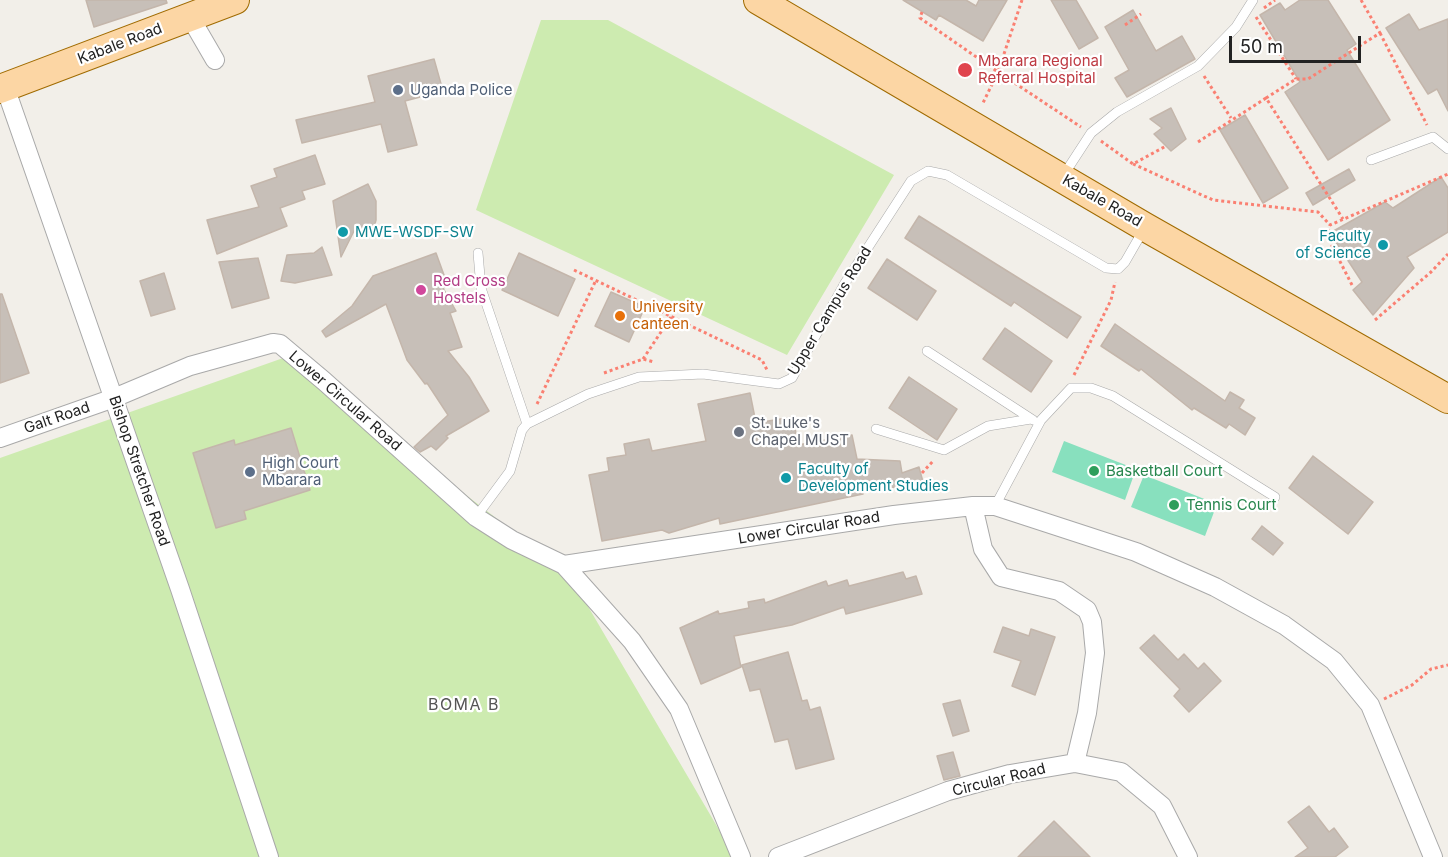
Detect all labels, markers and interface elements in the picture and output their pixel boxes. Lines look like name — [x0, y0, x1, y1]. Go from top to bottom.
street label: Kabale Road — [75, 20, 165, 68]
scale bar — [1232, 24, 1364, 62]
text: 50 m — [1240, 36, 1283, 57]
place label: Mbarara Regional Referral Hospital — [978, 52, 1103, 87]
marker: Mbarara Regional Referral Hospital — [956, 61, 974, 79]
place label: Uganda Police — [410, 81, 513, 99]
marker: Uganda Police — [391, 83, 405, 97]
street label: Kabale Road — [1059, 171, 1145, 231]
place label: MWE-WSDF-SW — [355, 223, 474, 241]
marker: MWE-WSDF-SW — [336, 225, 350, 239]
place label: Faculty of Science — [1295, 227, 1371, 262]
marker: Faculty of Science — [1376, 238, 1390, 252]
street label: Upper Campus Road — [784, 243, 876, 379]
place label: Red Cross Hostels — [433, 272, 506, 307]
marker: Red Cross Hostels — [414, 283, 428, 297]
place label: University canteen — [632, 298, 703, 333]
marker: University canteen — [613, 309, 627, 323]
street label: Lower Circular Road — [285, 347, 405, 455]
street label: Bishop Stretcher Road — [105, 393, 173, 549]
street label: Galt Road — [22, 398, 92, 438]
place label: St. Luke's Chapel MUST — [751, 414, 849, 449]
marker: St. Luke's Chapel MUST — [732, 425, 746, 439]
place label: High Court Mbarara — [262, 454, 339, 489]
place label: Faculty of Development Studies — [798, 460, 949, 495]
place label: Basketball Court — [1106, 462, 1223, 480]
marker: Basketball Court — [1087, 464, 1101, 478]
marker: High Court Mbarara — [243, 465, 257, 479]
marker: Faculty of Development Studies — [779, 471, 793, 485]
place label: Tennis Court — [1186, 496, 1276, 514]
marker: Tennis Court — [1167, 498, 1181, 512]
street label: Lower Circular Road — [737, 508, 881, 548]
district label: BOMA B — [428, 695, 500, 715]
street label: Circular Road — [950, 760, 1048, 800]

